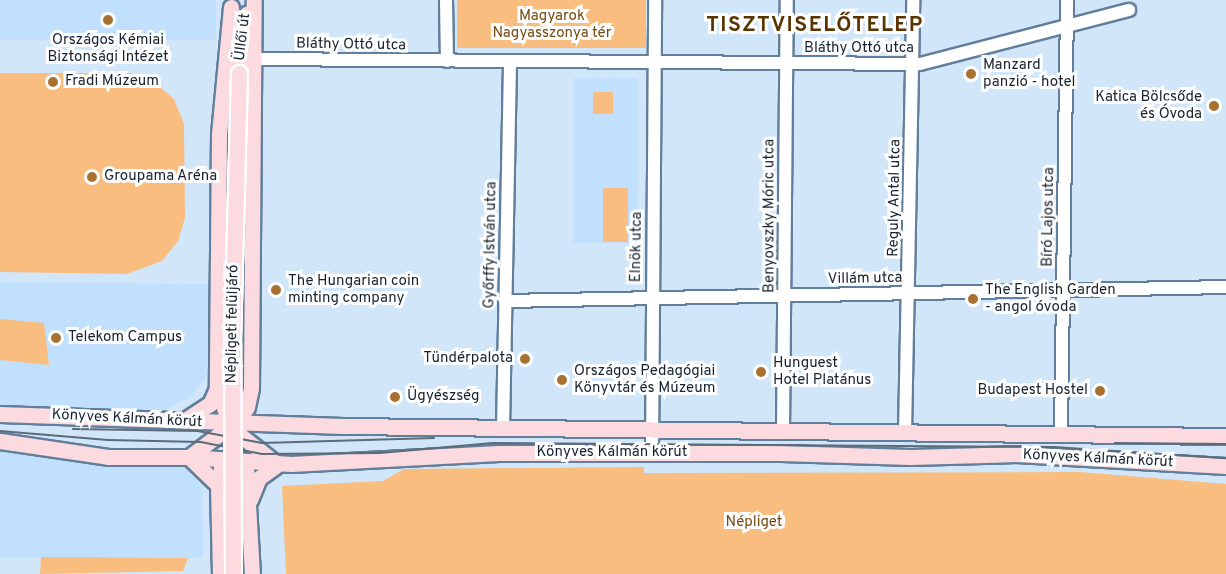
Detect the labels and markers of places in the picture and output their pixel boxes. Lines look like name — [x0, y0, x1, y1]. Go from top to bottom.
marker: Országos Kémiai Biztonsági Intézet — [99, 11, 117, 29]
place label: Országos Kémiai Biztonsági Intézet — [47, 31, 169, 66]
place label: Manzard panzió - hotel — [983, 56, 1075, 91]
marker: Manzard panzió - hotel — [964, 67, 978, 81]
place label: Fradi Múzeum — [65, 73, 159, 91]
marker: Fradi Múzeum — [46, 75, 60, 89]
place label: Katica Bölcsőde és Óvoda — [1095, 88, 1202, 123]
marker: Katica Bölcsőde és Óvoda — [1207, 99, 1221, 113]
place label: Groupama Aréna — [104, 168, 218, 186]
marker: Groupama Aréna — [85, 170, 99, 184]
place label: The Hungarian coin minting company — [288, 272, 419, 307]
place label: The English Garden - angol óvoda — [985, 281, 1116, 316]
marker: The Hungarian coin minting company — [269, 283, 283, 297]
marker: The English Garden - angol óvoda — [966, 292, 980, 306]
place label: Telekom Campus — [68, 329, 182, 347]
marker: Telekom Campus — [49, 331, 63, 345]
place label: Tündérpalota — [423, 350, 513, 368]
marker: Tündérpalota — [518, 352, 532, 366]
place label: Hunguest Hotel Platánus — [773, 354, 871, 389]
place label: Országos Pedagógiai Könyvtár és Múzeum — [574, 362, 715, 397]
marker: Hunguest Hotel Platánus — [754, 365, 768, 379]
marker: Országos Pedagógiai Könyvtár és Múzeum — [555, 373, 569, 387]
place label: Budapest Hostel — [977, 382, 1088, 400]
marker: Budapest Hostel — [1093, 384, 1107, 398]
place label: Ügyészség — [407, 388, 480, 406]
marker: Ügyészség — [388, 390, 402, 404]

